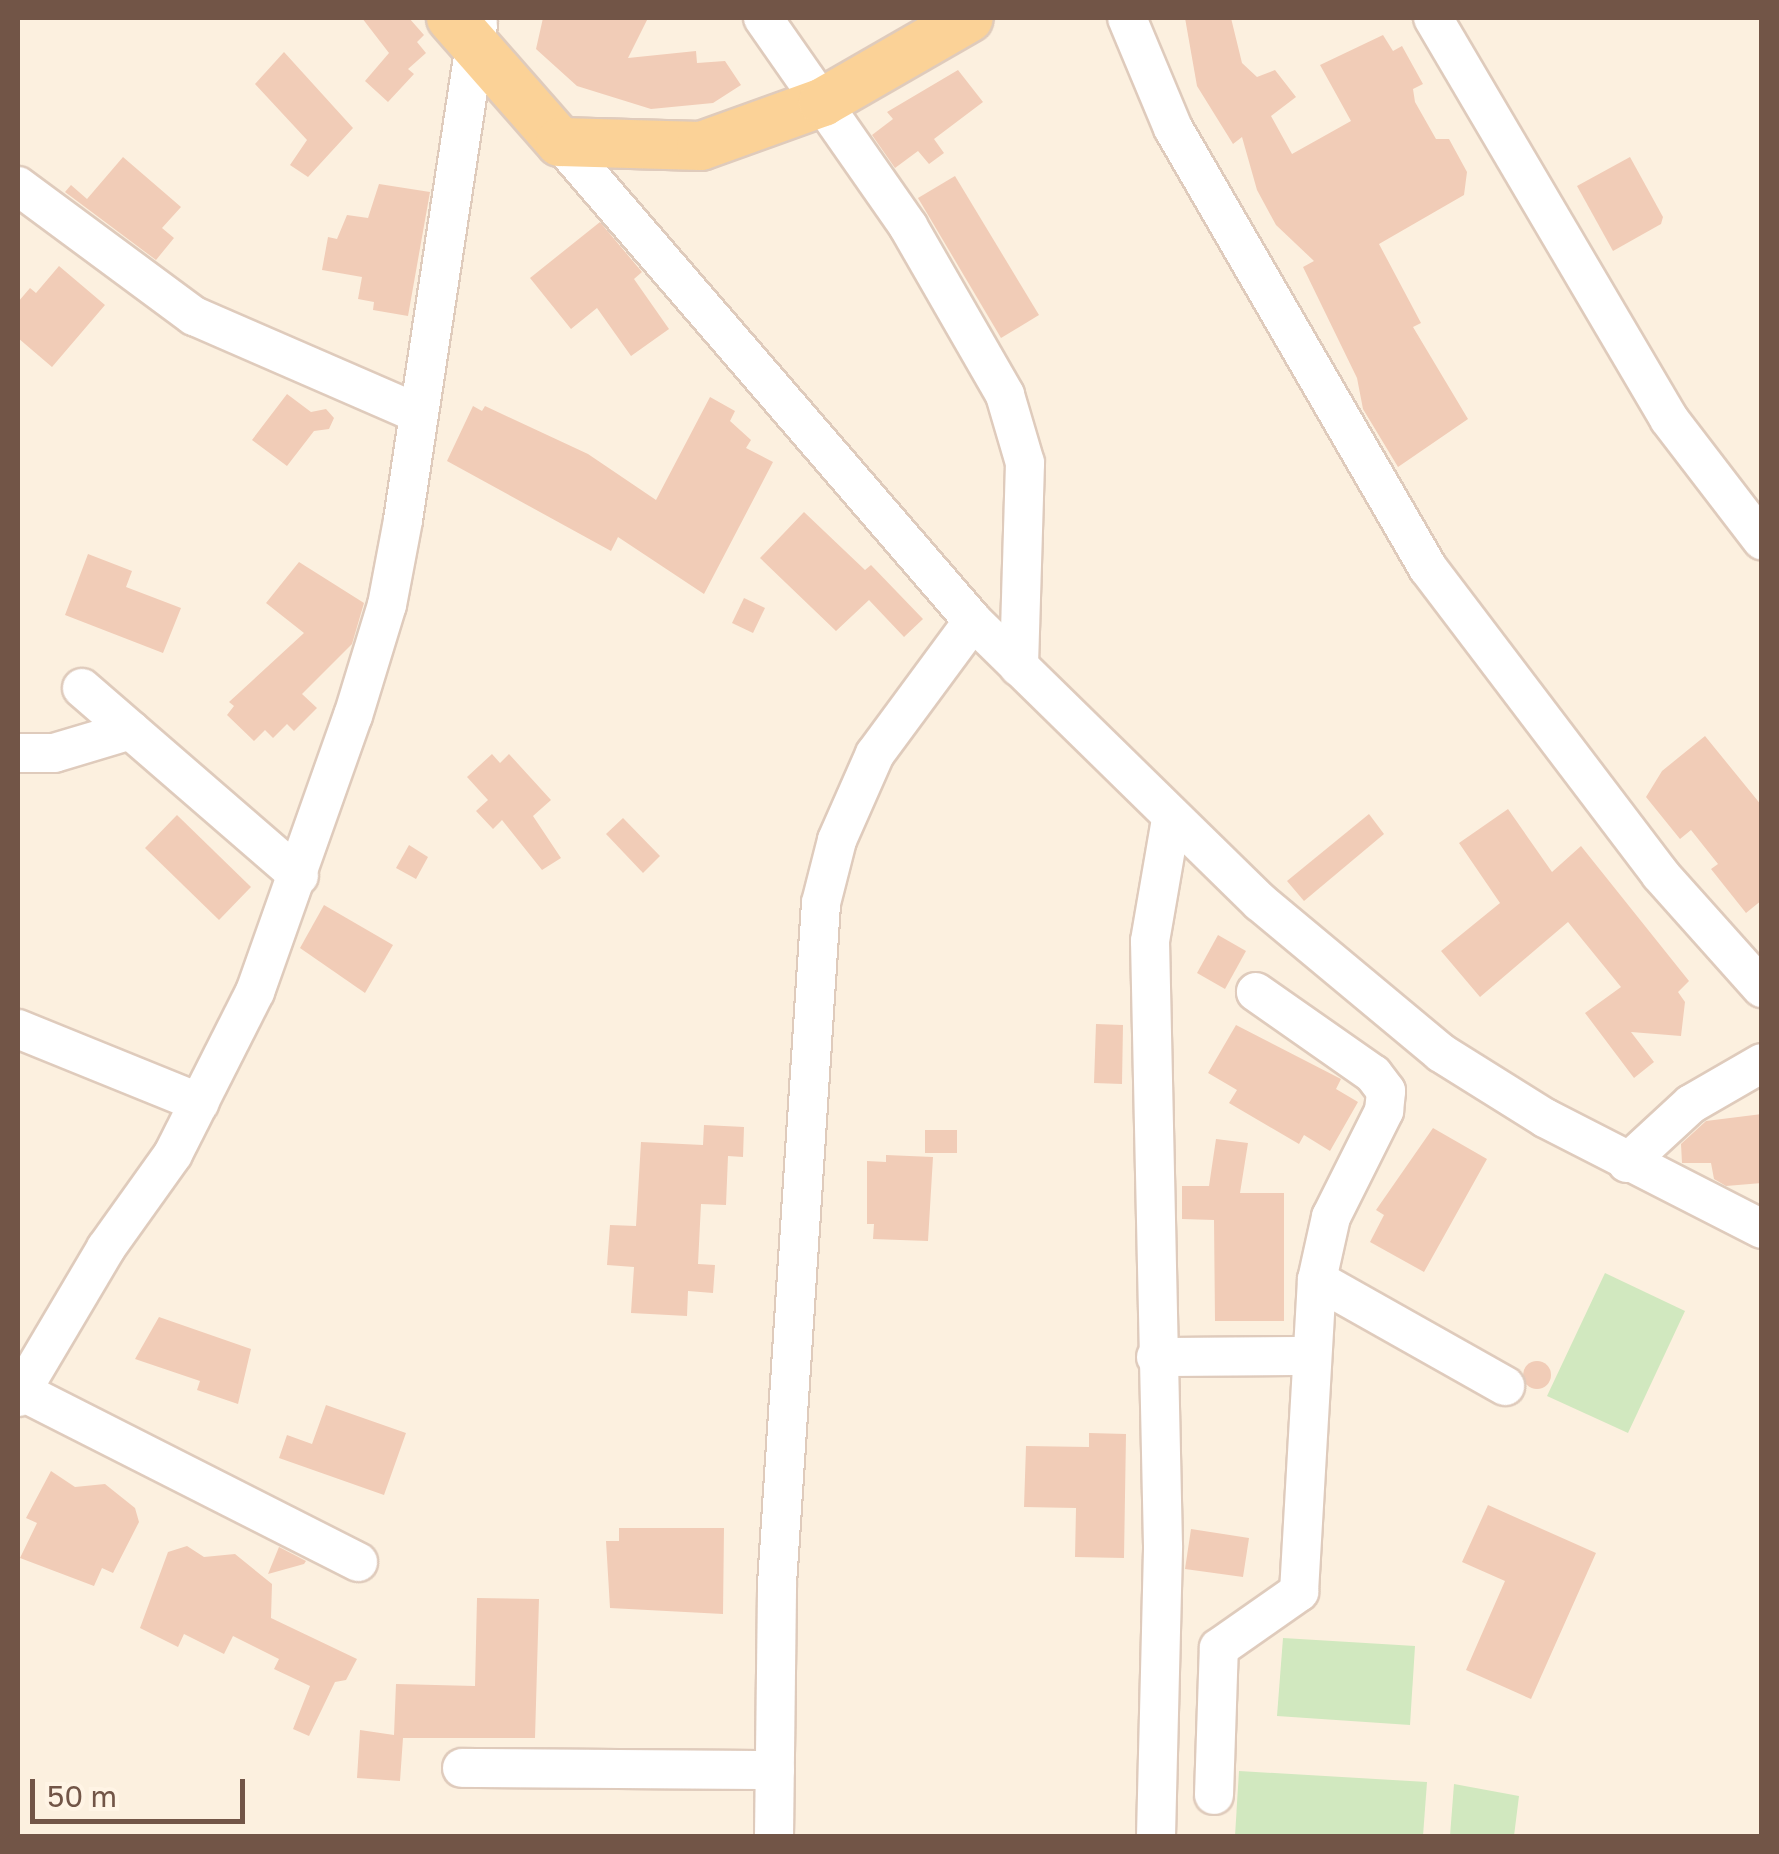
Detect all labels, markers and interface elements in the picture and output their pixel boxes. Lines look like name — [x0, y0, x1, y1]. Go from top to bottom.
scale bar — [35, 1759, 250, 1821]
text: 50 m — [47, 1778, 117, 1814]

